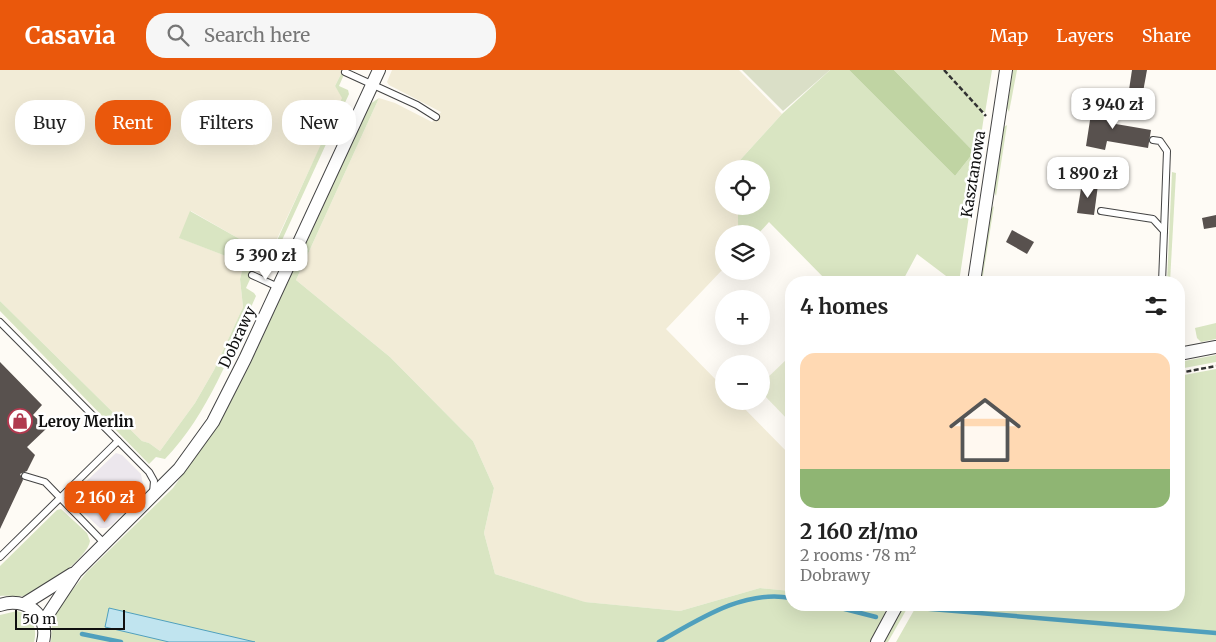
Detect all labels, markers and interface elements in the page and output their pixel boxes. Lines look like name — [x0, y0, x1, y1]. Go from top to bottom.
search box — [146, 13, 496, 58]
text: Casavia — [25, 20, 116, 51]
icon: search — [164, 21, 192, 49]
text: Search here — [204, 23, 310, 47]
text: Map — [990, 24, 1028, 47]
text: Layers — [1056, 24, 1114, 47]
text: Share — [1142, 24, 1191, 47]
pin: 3 940 zł — [1061, 88, 1165, 130]
text: 3 940 zł — [1082, 94, 1144, 114]
chip: Buy — [15, 100, 85, 145]
chip: Rent — [95, 100, 171, 145]
chip: Filters — [181, 100, 272, 145]
chip: New — [282, 100, 356, 145]
street label: Kasztanowa — [957, 129, 989, 219]
pin: 1 890 zł — [1036, 156, 1140, 199]
map controls — [715, 160, 770, 410]
button: locate — [715, 160, 770, 215]
text: 1 890 zł — [1058, 163, 1118, 183]
button: layers — [715, 225, 770, 280]
pin: 5 390 zł — [214, 238, 318, 281]
text: 5 390 zł — [236, 245, 296, 265]
button: + — [715, 290, 770, 345]
icon: filters — [1142, 292, 1170, 320]
text: 4 homes — [800, 293, 888, 320]
street label: Dobrawy — [214, 303, 260, 371]
button: − — [715, 355, 770, 410]
icon: home — [940, 385, 1030, 475]
shop icon: Leroy Merlin — [7, 408, 33, 434]
place label: Leroy Merlin — [38, 412, 134, 431]
pin: 2 160 zł — [53, 480, 157, 523]
text: 2 160 zł — [75, 487, 135, 507]
text: 2 160 zł/mo — [800, 518, 918, 545]
text: 2 rooms · 78 m² — [800, 545, 916, 565]
text: Dobrawy — [800, 565, 870, 585]
scale bar — [15, 607, 125, 630]
text: 50 m — [22, 610, 56, 628]

